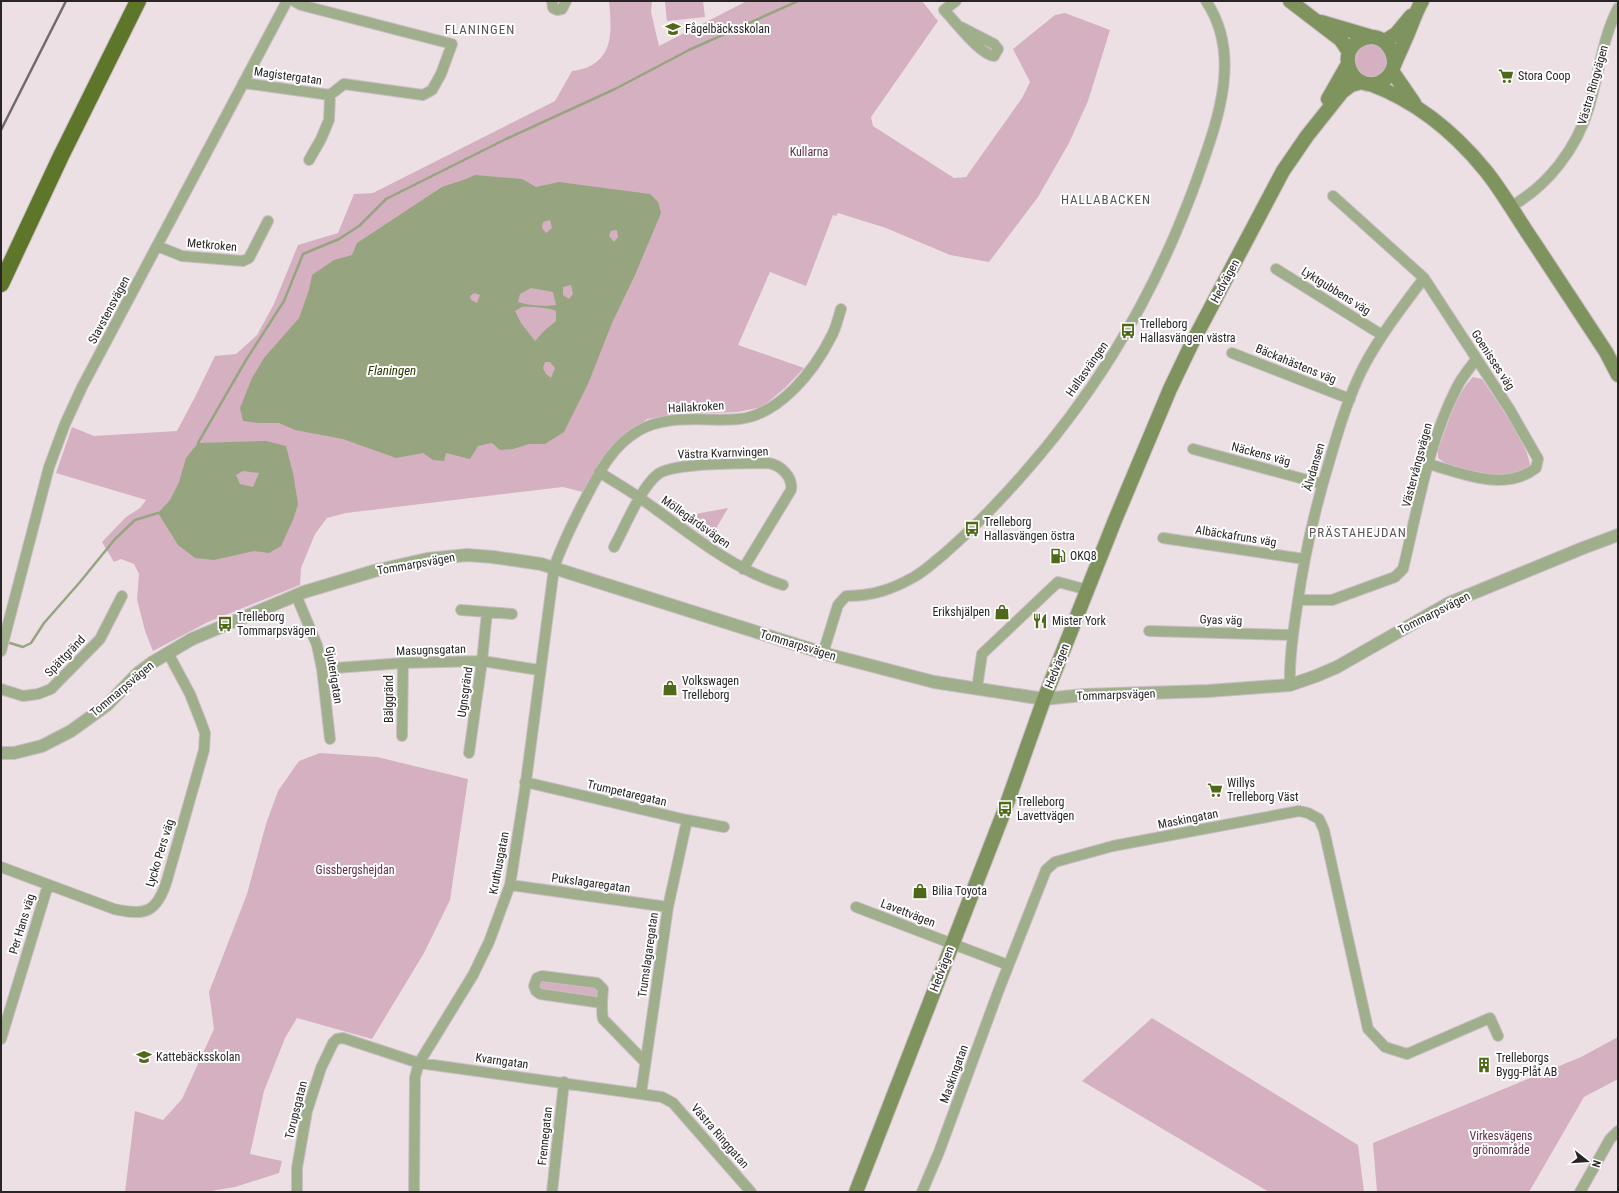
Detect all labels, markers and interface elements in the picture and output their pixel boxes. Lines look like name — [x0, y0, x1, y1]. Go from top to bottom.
school or university icon: Fågelbäcksskolan — [664, 20, 682, 38]
district label: FLANINGEN — [445, 22, 515, 37]
place label: Fågelbäcksskolan — [685, 22, 770, 36]
street label: Västra Ringvägen — [1575, 43, 1611, 126]
street label: Magistergatan — [253, 64, 323, 88]
supermarket icon: Stora Coop — [1497, 67, 1515, 85]
place label: Stora Coop — [1518, 69, 1570, 83]
park label: Kullarna — [790, 145, 829, 159]
district label: HALLABACKEN — [1061, 192, 1151, 207]
street label: Metkroken — [187, 236, 238, 254]
street label: Hedvägen — [1208, 257, 1242, 305]
street label: Lyktgubbens väg — [1299, 264, 1373, 318]
street label: Stavstensvägen — [85, 274, 133, 346]
place label: Trelleborg Hallasvängen västra — [1140, 317, 1236, 345]
bus stop icon: Trelleborg Hallasvängen västra — [1119, 322, 1137, 340]
street label: Goenisses väg — [1468, 327, 1518, 393]
street label: Hallasvängen — [1063, 339, 1111, 399]
street label: Bäckahästens väg — [1254, 341, 1339, 387]
water label: Flaningen — [368, 363, 416, 378]
street label: Hallakroken — [668, 399, 725, 415]
street label: Västervångsvägen — [1399, 421, 1435, 509]
street label: Näckens väg — [1230, 439, 1292, 469]
street label: Älvdansen — [1300, 441, 1328, 493]
street label: Västra Kvarnvingen — [677, 444, 769, 462]
street label: Möllegårdsvägen — [659, 493, 733, 551]
place label: Trelleborg Hallasvängen östra — [984, 515, 1075, 543]
bus stop icon: Trelleborg Hallasvängen östra — [963, 520, 981, 538]
street label: Albäckafruns väg — [1194, 523, 1278, 549]
district label: PRÄSTAHEJDAN — [1309, 525, 1407, 540]
fuel station icon: OKQ8 — [1049, 547, 1067, 565]
place label: OKQ8 — [1070, 549, 1097, 563]
street label: Tommarpsvägen — [376, 550, 456, 578]
street label: Tommarpsvägen — [1396, 589, 1472, 637]
shop icon: Erikshjälpen — [993, 603, 1011, 621]
place label: Erikshjälpen — [932, 605, 990, 619]
place label: Trelleborg Tommarpsvägen — [237, 610, 316, 638]
restaurant icon: Mister York — [1031, 612, 1049, 630]
street label: Gyas väg — [1199, 612, 1243, 628]
place label: Mister York — [1052, 614, 1106, 628]
bus stop icon: Trelleborg Tommarpsvägen — [216, 615, 234, 633]
street label: Tommarpsvägen — [758, 627, 838, 663]
street label: Spättgränd — [42, 632, 88, 680]
street label: Hedvägen — [1042, 641, 1072, 690]
street label: Masugnsgatan — [396, 642, 466, 658]
street label: Gjuterigatan — [323, 645, 345, 705]
street label: Tommarpsvägen — [87, 658, 157, 720]
street label: Ugnsgränd — [455, 666, 475, 718]
place label: Volkswagen Trelleborg — [682, 674, 739, 702]
street label: Bälggränd — [382, 675, 396, 723]
shop icon: Volkswagen Trelleborg — [661, 679, 679, 697]
street label: Tommarpsvägen — [1076, 687, 1156, 703]
place label: Willys Trelleborg Väst — [1227, 776, 1299, 804]
street label: Trumpetaregatan — [586, 777, 668, 809]
supermarket icon: Willys Trelleborg Väst — [1206, 781, 1224, 799]
place label: Trelleborg Lavettvägen — [1017, 795, 1074, 823]
bus stop icon: Trelleborg Lavettvägen — [996, 800, 1014, 818]
street label: Maskingatan — [1157, 806, 1219, 832]
street label: Lycko Pers väg — [143, 817, 177, 889]
street label: Kruthusgatan — [486, 830, 512, 895]
park label: Gissbergshejdan — [316, 863, 395, 877]
street label: Pukslagaregatan — [551, 871, 631, 895]
shop icon: Bilia Toyota — [911, 882, 929, 900]
place label: Bilia Toyota — [932, 884, 987, 898]
street label: Per Hans väg — [6, 892, 38, 956]
street label: Lavettvägen — [879, 896, 937, 930]
street label: Trumslagaregatan — [635, 911, 661, 999]
street label: Hedvägen — [927, 944, 957, 994]
street label: Maskingatan — [937, 1043, 971, 1105]
school or university icon: Kattebäcksskolan — [135, 1048, 153, 1066]
place label: Kattebäcksskolan — [156, 1050, 241, 1064]
street label: Kvarngatan — [475, 1050, 530, 1072]
place label: Trelleborgs Bygg-Plåt AB — [1496, 1051, 1557, 1079]
building icon: Trelleborgs Bygg-Plåt AB — [1475, 1056, 1493, 1074]
street label: Torupsgatan — [282, 1079, 310, 1140]
street label: Västra Ringgatan — [688, 1101, 752, 1171]
street label: Frennegatan — [535, 1106, 555, 1166]
park label: Virkesvägens grönområde — [1469, 1129, 1533, 1157]
north arrow — [1567, 1141, 1607, 1181]
text: N — [1589, 1159, 1603, 1169]

